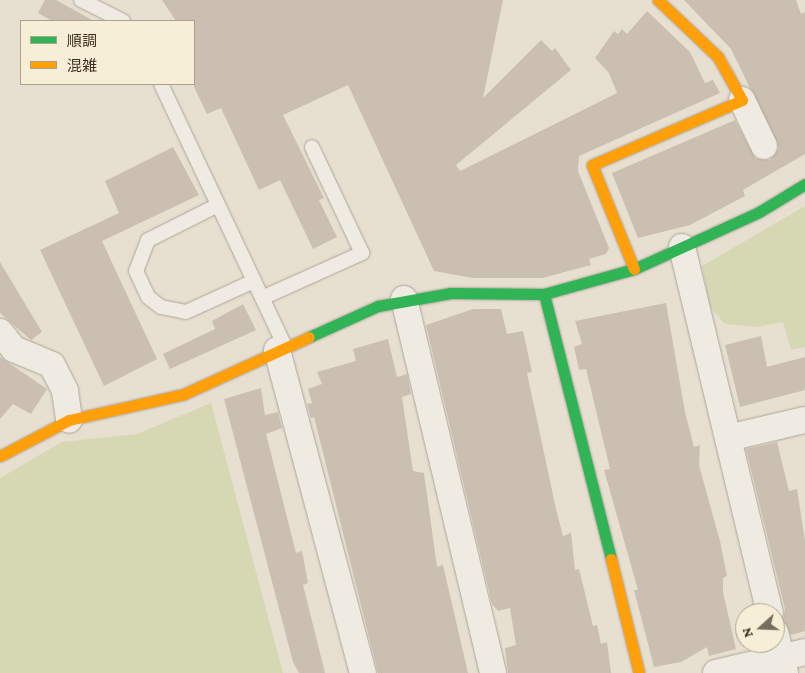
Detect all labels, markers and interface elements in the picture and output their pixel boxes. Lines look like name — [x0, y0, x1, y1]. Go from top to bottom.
legend — [20, 20, 195, 85]
text: 順調 — [67, 33, 97, 49]
text: 混雑 — [67, 58, 97, 74]
north arrow — [735, 603, 785, 653]
text: N — [738, 626, 756, 640]

